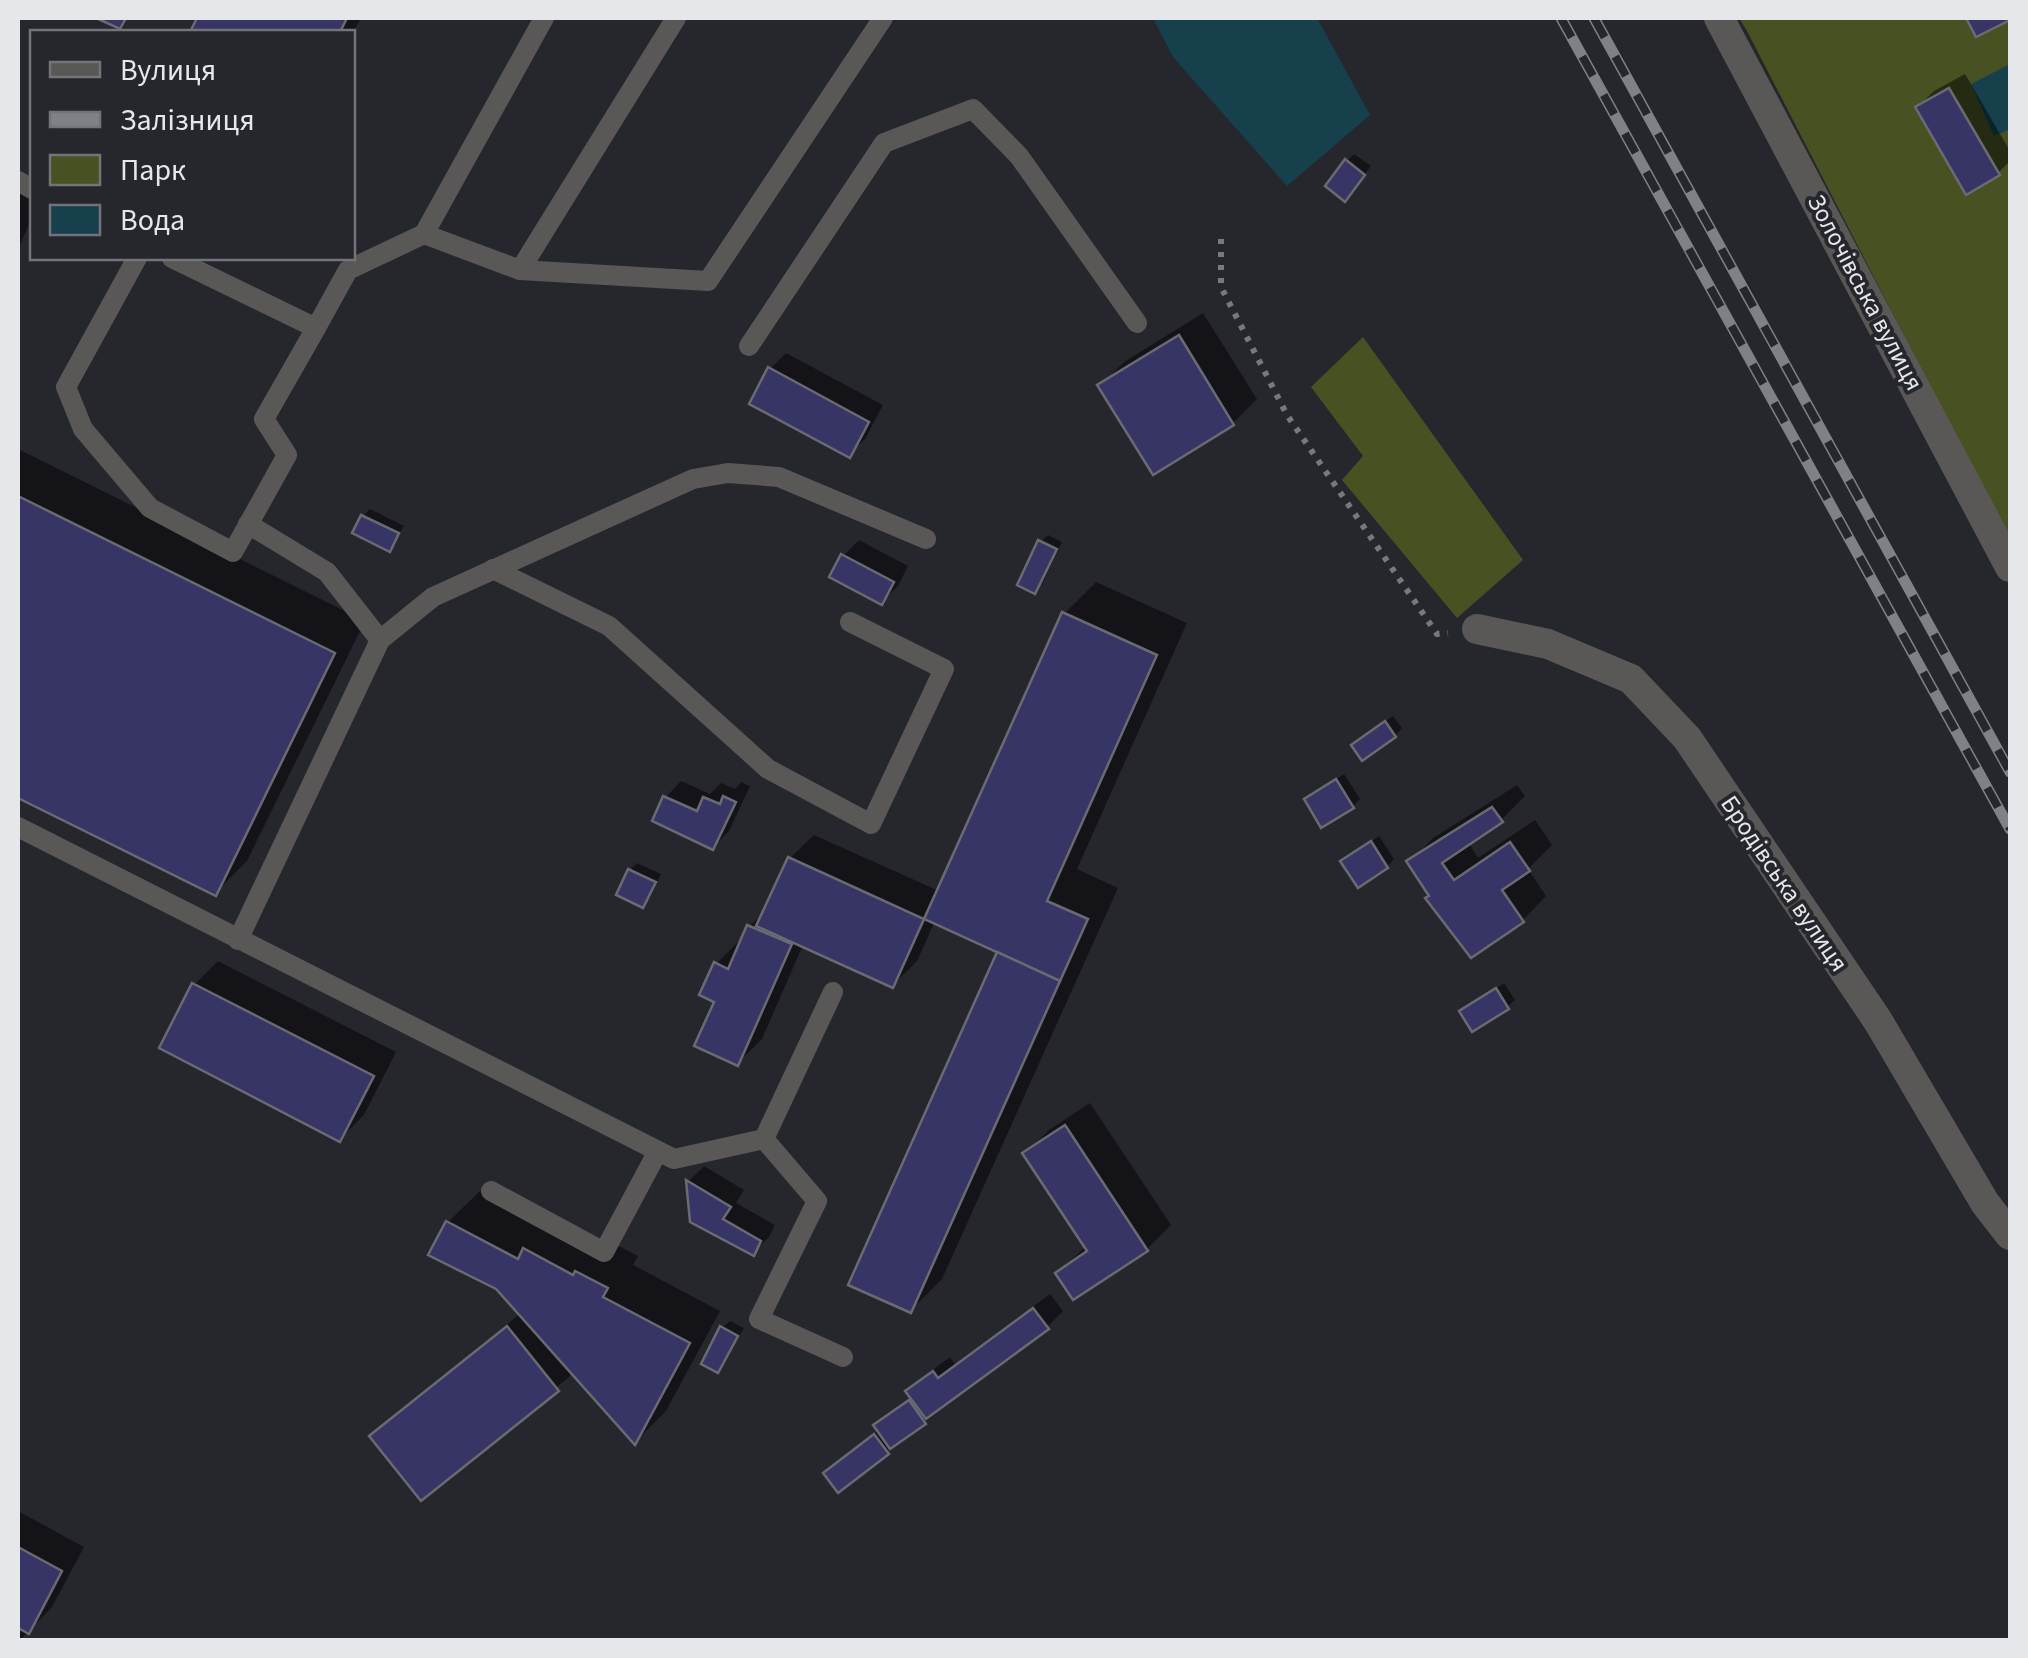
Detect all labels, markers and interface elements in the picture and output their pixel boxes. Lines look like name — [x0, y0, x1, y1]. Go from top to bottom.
legend — [30, 30, 355, 260]
text: Вулиця — [120, 49, 216, 92]
text: Залізниця — [120, 99, 255, 142]
text: Парк — [120, 149, 186, 192]
street label: Золочівська вулиця — [1798, 188, 1932, 397]
text: Вода — [120, 199, 185, 242]
street label: Бродівська вулиця — [1712, 788, 1857, 979]

